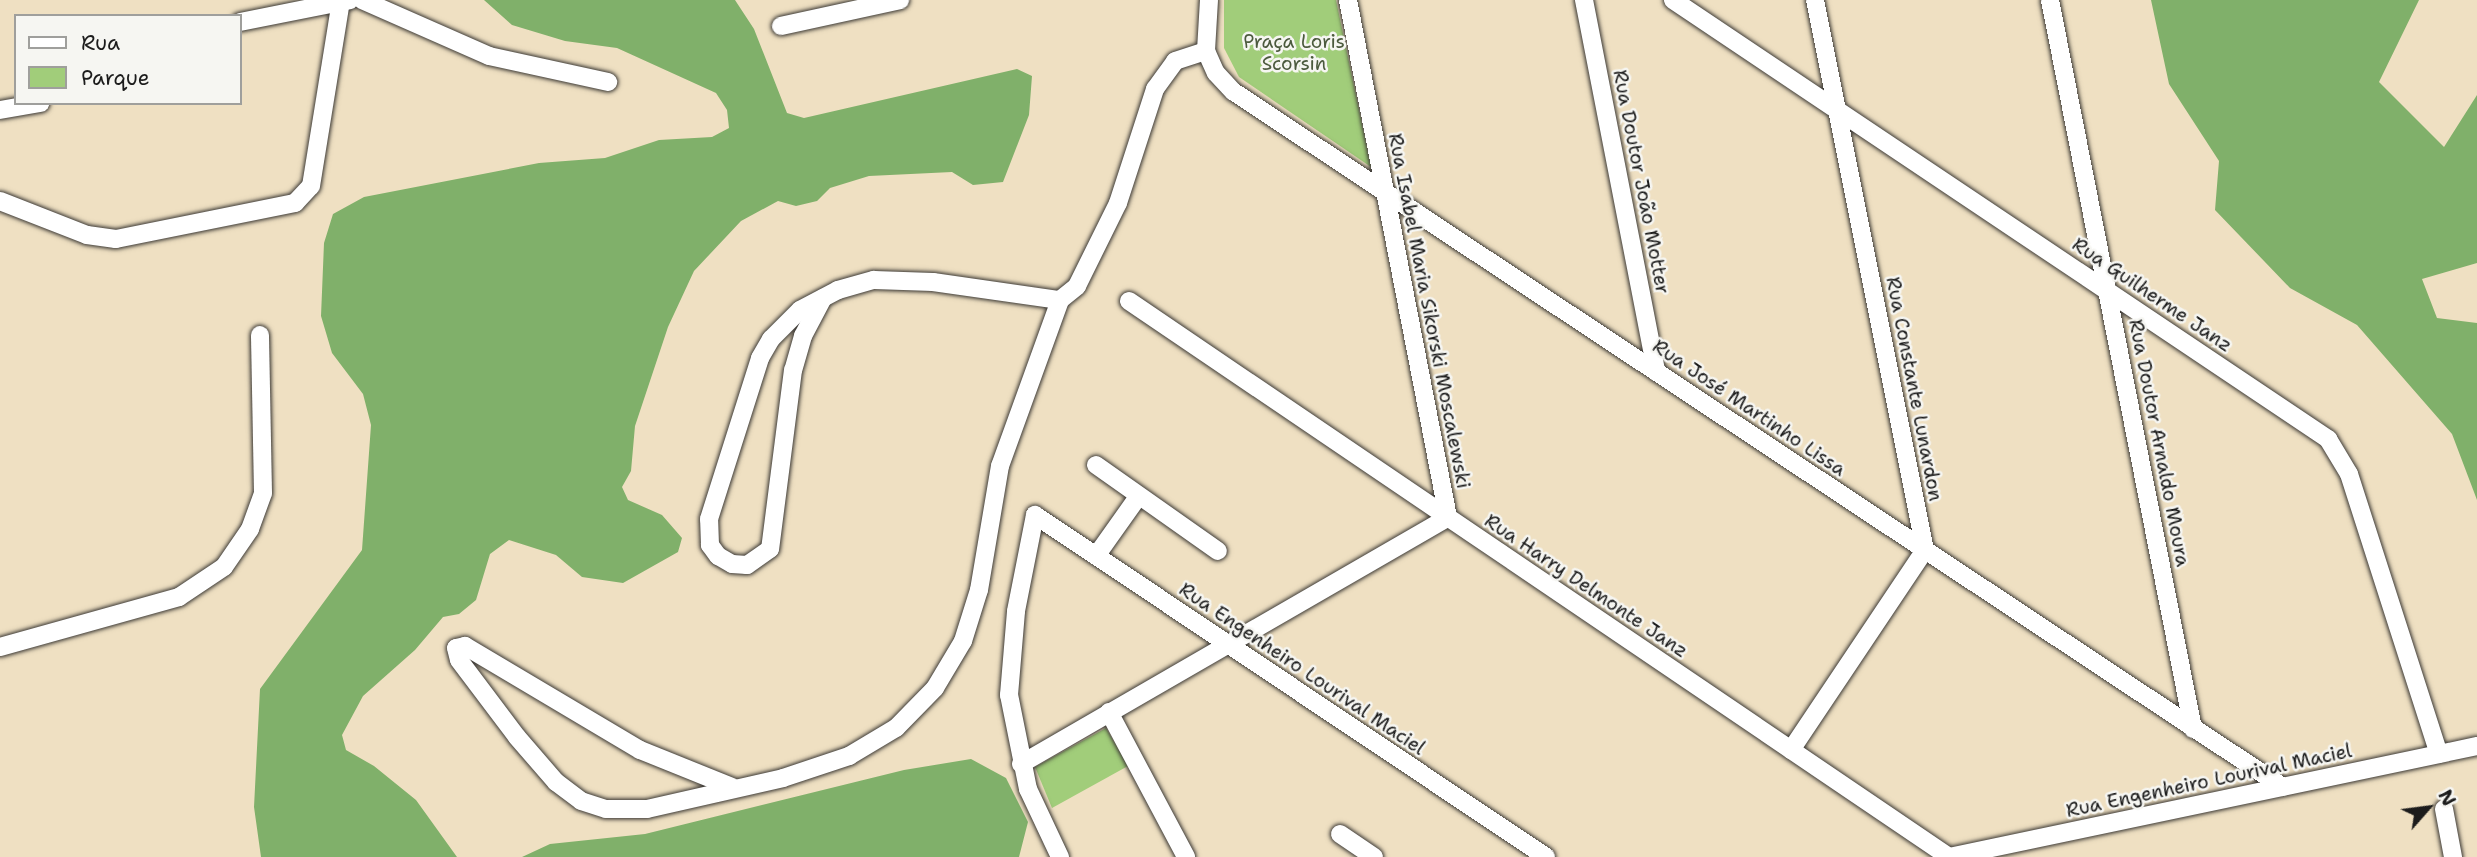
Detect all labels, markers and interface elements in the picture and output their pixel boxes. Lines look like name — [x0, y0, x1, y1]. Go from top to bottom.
legend — [14, 14, 242, 105]
text: Rua — [81, 29, 120, 57]
park label: Praça Loris Scorsin — [1243, 31, 1345, 75]
text: Parque — [81, 64, 150, 92]
street label: Rua Doutor João Motter — [1608, 68, 1674, 296]
street label: Rua Isabel Maria Sikorski Moscalewski — [1383, 131, 1475, 491]
street label: Rua Guilherme Janz — [2068, 233, 2236, 357]
street label: Rua Constante Lunardon — [1881, 275, 1947, 503]
street label: Rua Doutor Arnaldo Moura — [2124, 317, 2194, 569]
street label: Rua José Martinho Lissa — [1648, 335, 1850, 481]
street label: Rua Harry Delmonte Janz — [1480, 509, 1692, 663]
street label: Rua Engenheiro Lourival Maciel — [1175, 578, 1429, 760]
street label: Rua Engenheiro Lourival Maciel — [2064, 740, 2354, 822]
north arrow — [2393, 773, 2463, 843]
text: N — [2432, 785, 2462, 810]

